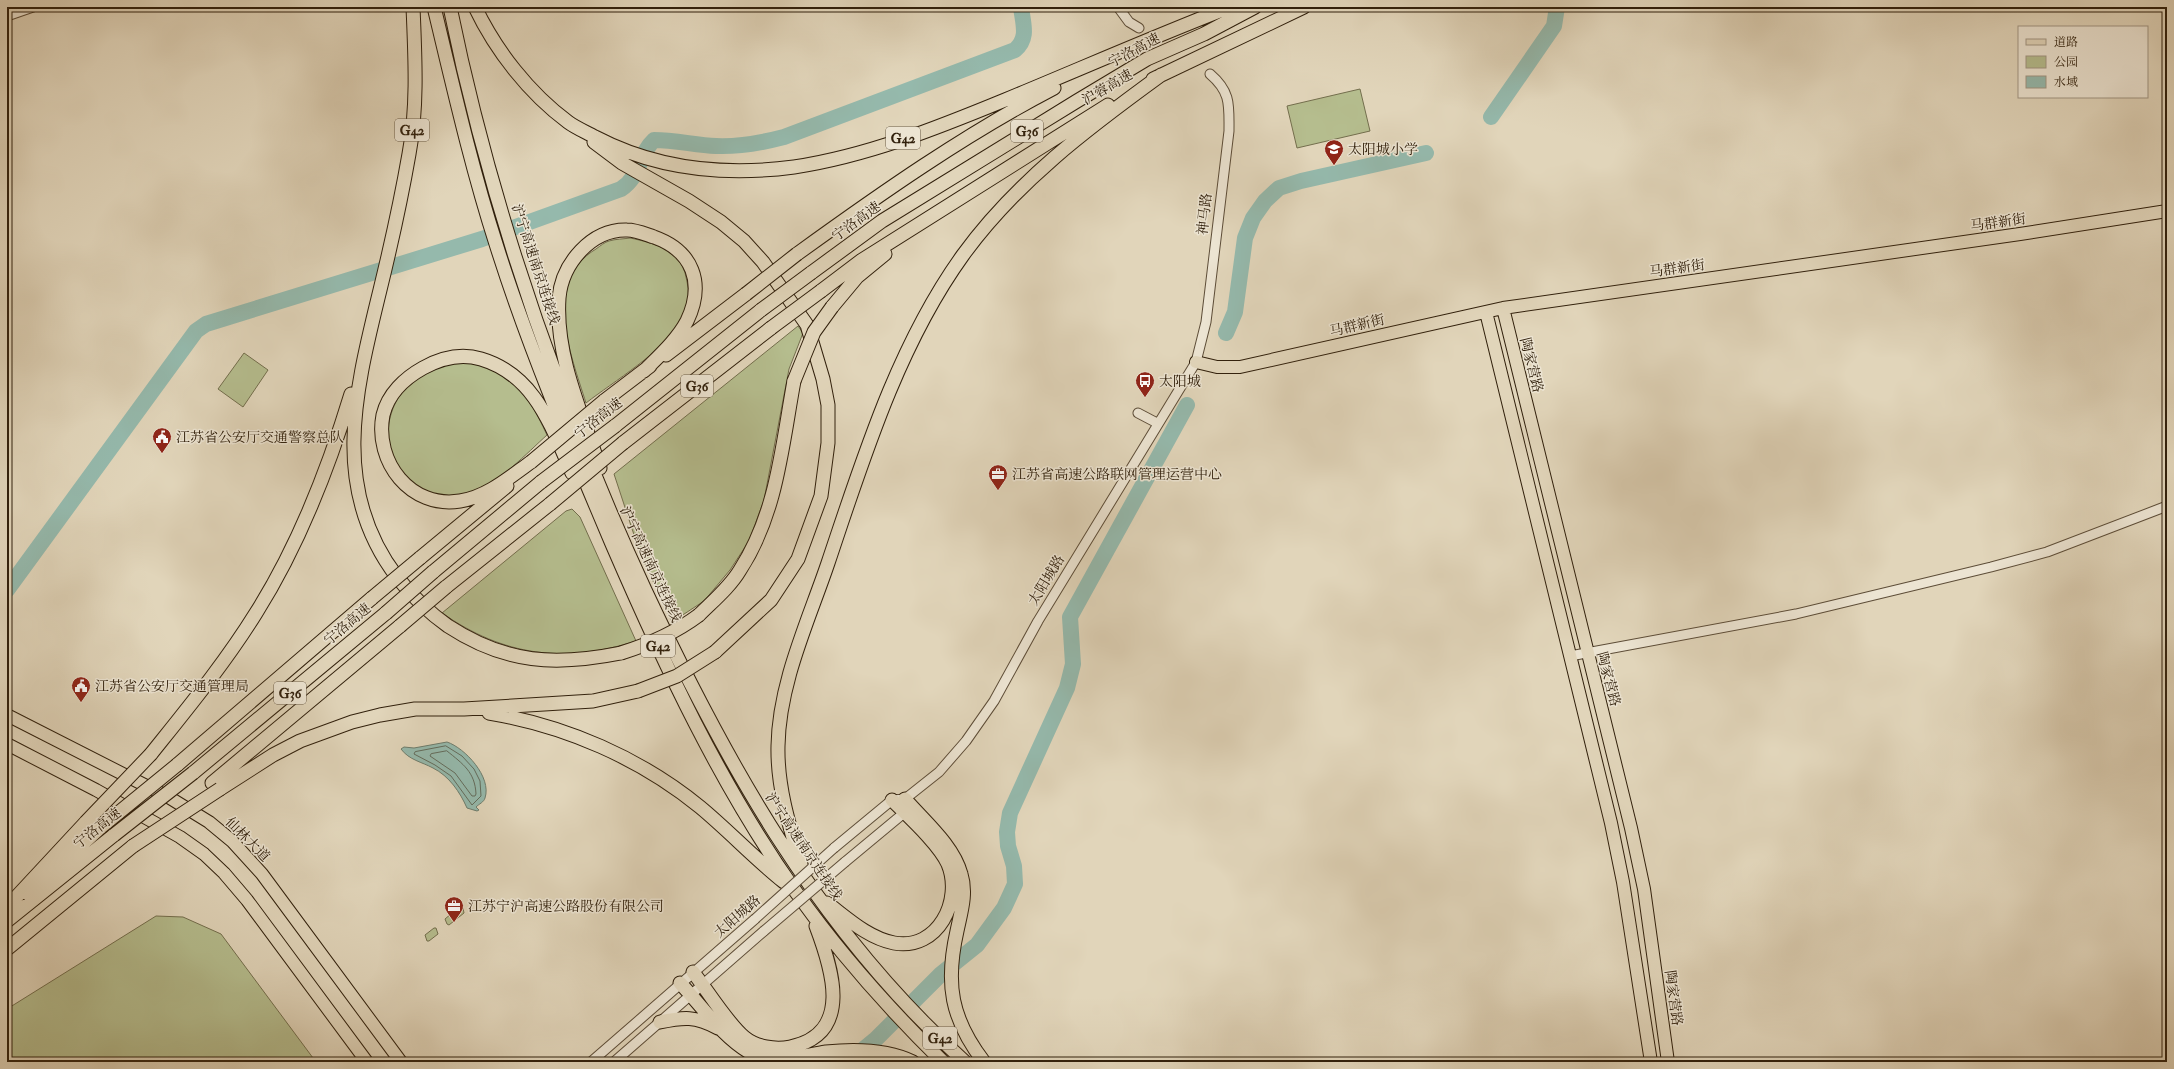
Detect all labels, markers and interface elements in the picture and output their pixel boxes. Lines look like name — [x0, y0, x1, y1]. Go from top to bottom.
legend — [2018, 26, 2148, 98]
street label: 宁洛高速 — [1106, 30, 1163, 71]
text: 道路 — [2054, 35, 2078, 50]
text: 公园 — [2054, 55, 2078, 70]
street label: 沪蓉高速 — [1079, 66, 1136, 109]
text: 水域 — [2054, 75, 2078, 90]
road number: G42 — [395, 119, 429, 141]
road number: G36 — [1011, 120, 1043, 142]
road number: G42 — [886, 127, 920, 149]
school or university icon: 太阳城小学 — [1323, 138, 1345, 166]
place label: 太阳城小学 — [1348, 141, 1418, 158]
street label: 神马路 — [1194, 192, 1215, 236]
street label: 宁洛高速 — [829, 198, 884, 245]
street label: 沪宁高速南京连接线 — [508, 202, 563, 327]
street label: 马群新街 — [1969, 210, 2027, 235]
street label: 马群新街 — [1648, 256, 1706, 281]
street label: 马群新街 — [1328, 311, 1386, 340]
street label: 陶家营路 — [1516, 336, 1547, 394]
bus stop icon: 太阳城 — [1134, 370, 1156, 398]
place label: 太阳城 — [1159, 373, 1201, 390]
road number: G36 — [681, 375, 713, 397]
street label: 宁洛高速 — [571, 394, 626, 442]
public building icon: 江苏省公安厅交通警察总队 — [151, 426, 173, 454]
place label: 江苏省公安厅交通警察总队 — [176, 429, 344, 446]
office icon: 江苏省高速公路联网管理运营中心 — [987, 463, 1009, 491]
place label: 江苏省高速公路联网管理运营中心 — [1012, 466, 1222, 483]
street label: 沪宁高速南京连接线 — [616, 504, 685, 625]
street label: 太阳城路 — [1025, 552, 1068, 609]
street label: 宁洛高速 — [320, 600, 374, 649]
road number: G42 — [641, 635, 675, 657]
street label: 陶家营路 — [1593, 650, 1624, 708]
public building icon: 江苏省公安厅交通管理局 — [70, 675, 92, 703]
place label: 江苏省公安厅交通管理局 — [95, 678, 249, 695]
road number: G36 — [274, 682, 306, 704]
street label: 沪宁高速南京连接线 — [761, 789, 846, 903]
street label: 宁洛高速 — [70, 804, 125, 852]
street label: 仙林大道 — [222, 814, 273, 865]
street label: 太阳城路 — [711, 892, 764, 941]
office icon: 江苏宁沪高速公路股份有限公司 — [443, 895, 465, 923]
place label: 江苏宁沪高速公路股份有限公司 — [468, 898, 664, 915]
street label: 陶家营路 — [1661, 969, 1686, 1027]
road number: G42 — [923, 1027, 957, 1049]

